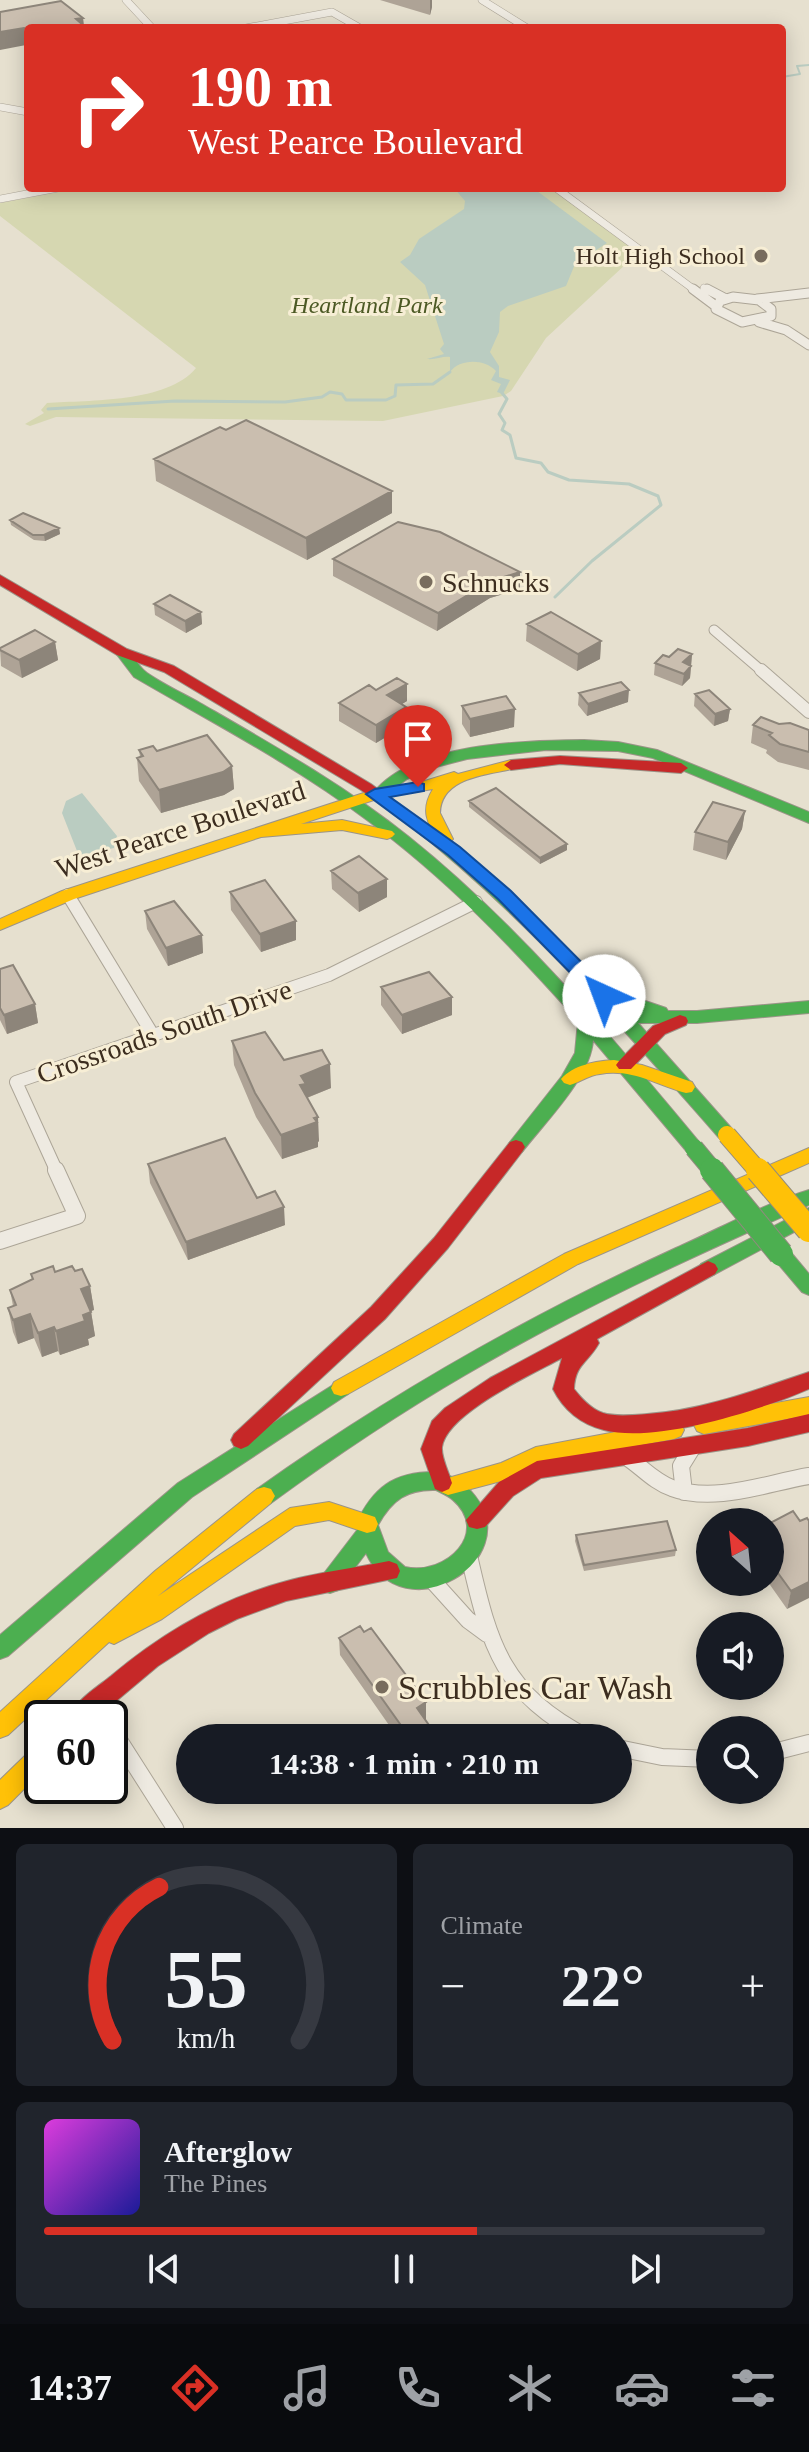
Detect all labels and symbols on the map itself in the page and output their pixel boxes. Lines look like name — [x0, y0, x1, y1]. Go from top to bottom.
place label: Holt High School — [576, 243, 745, 269]
marker: Holt High School — [752, 247, 770, 265]
park label: Heartland Park — [290, 292, 443, 318]
place label: Schnucks — [442, 567, 549, 598]
marker: Schnucks — [417, 573, 435, 591]
pin — [384, 705, 452, 787]
street label: West Pearce Boulevard — [51, 774, 309, 884]
position arrow — [562, 954, 646, 1038]
street label: Crossroads South Drive — [33, 973, 296, 1090]
north arrow — [696, 1508, 784, 1596]
place label: Scrubbles Car Wash — [398, 1669, 672, 1706]
marker: Scrubbles Car Wash — [373, 1678, 391, 1696]
speed limit sign: 60 — [24, 1700, 128, 1804]

